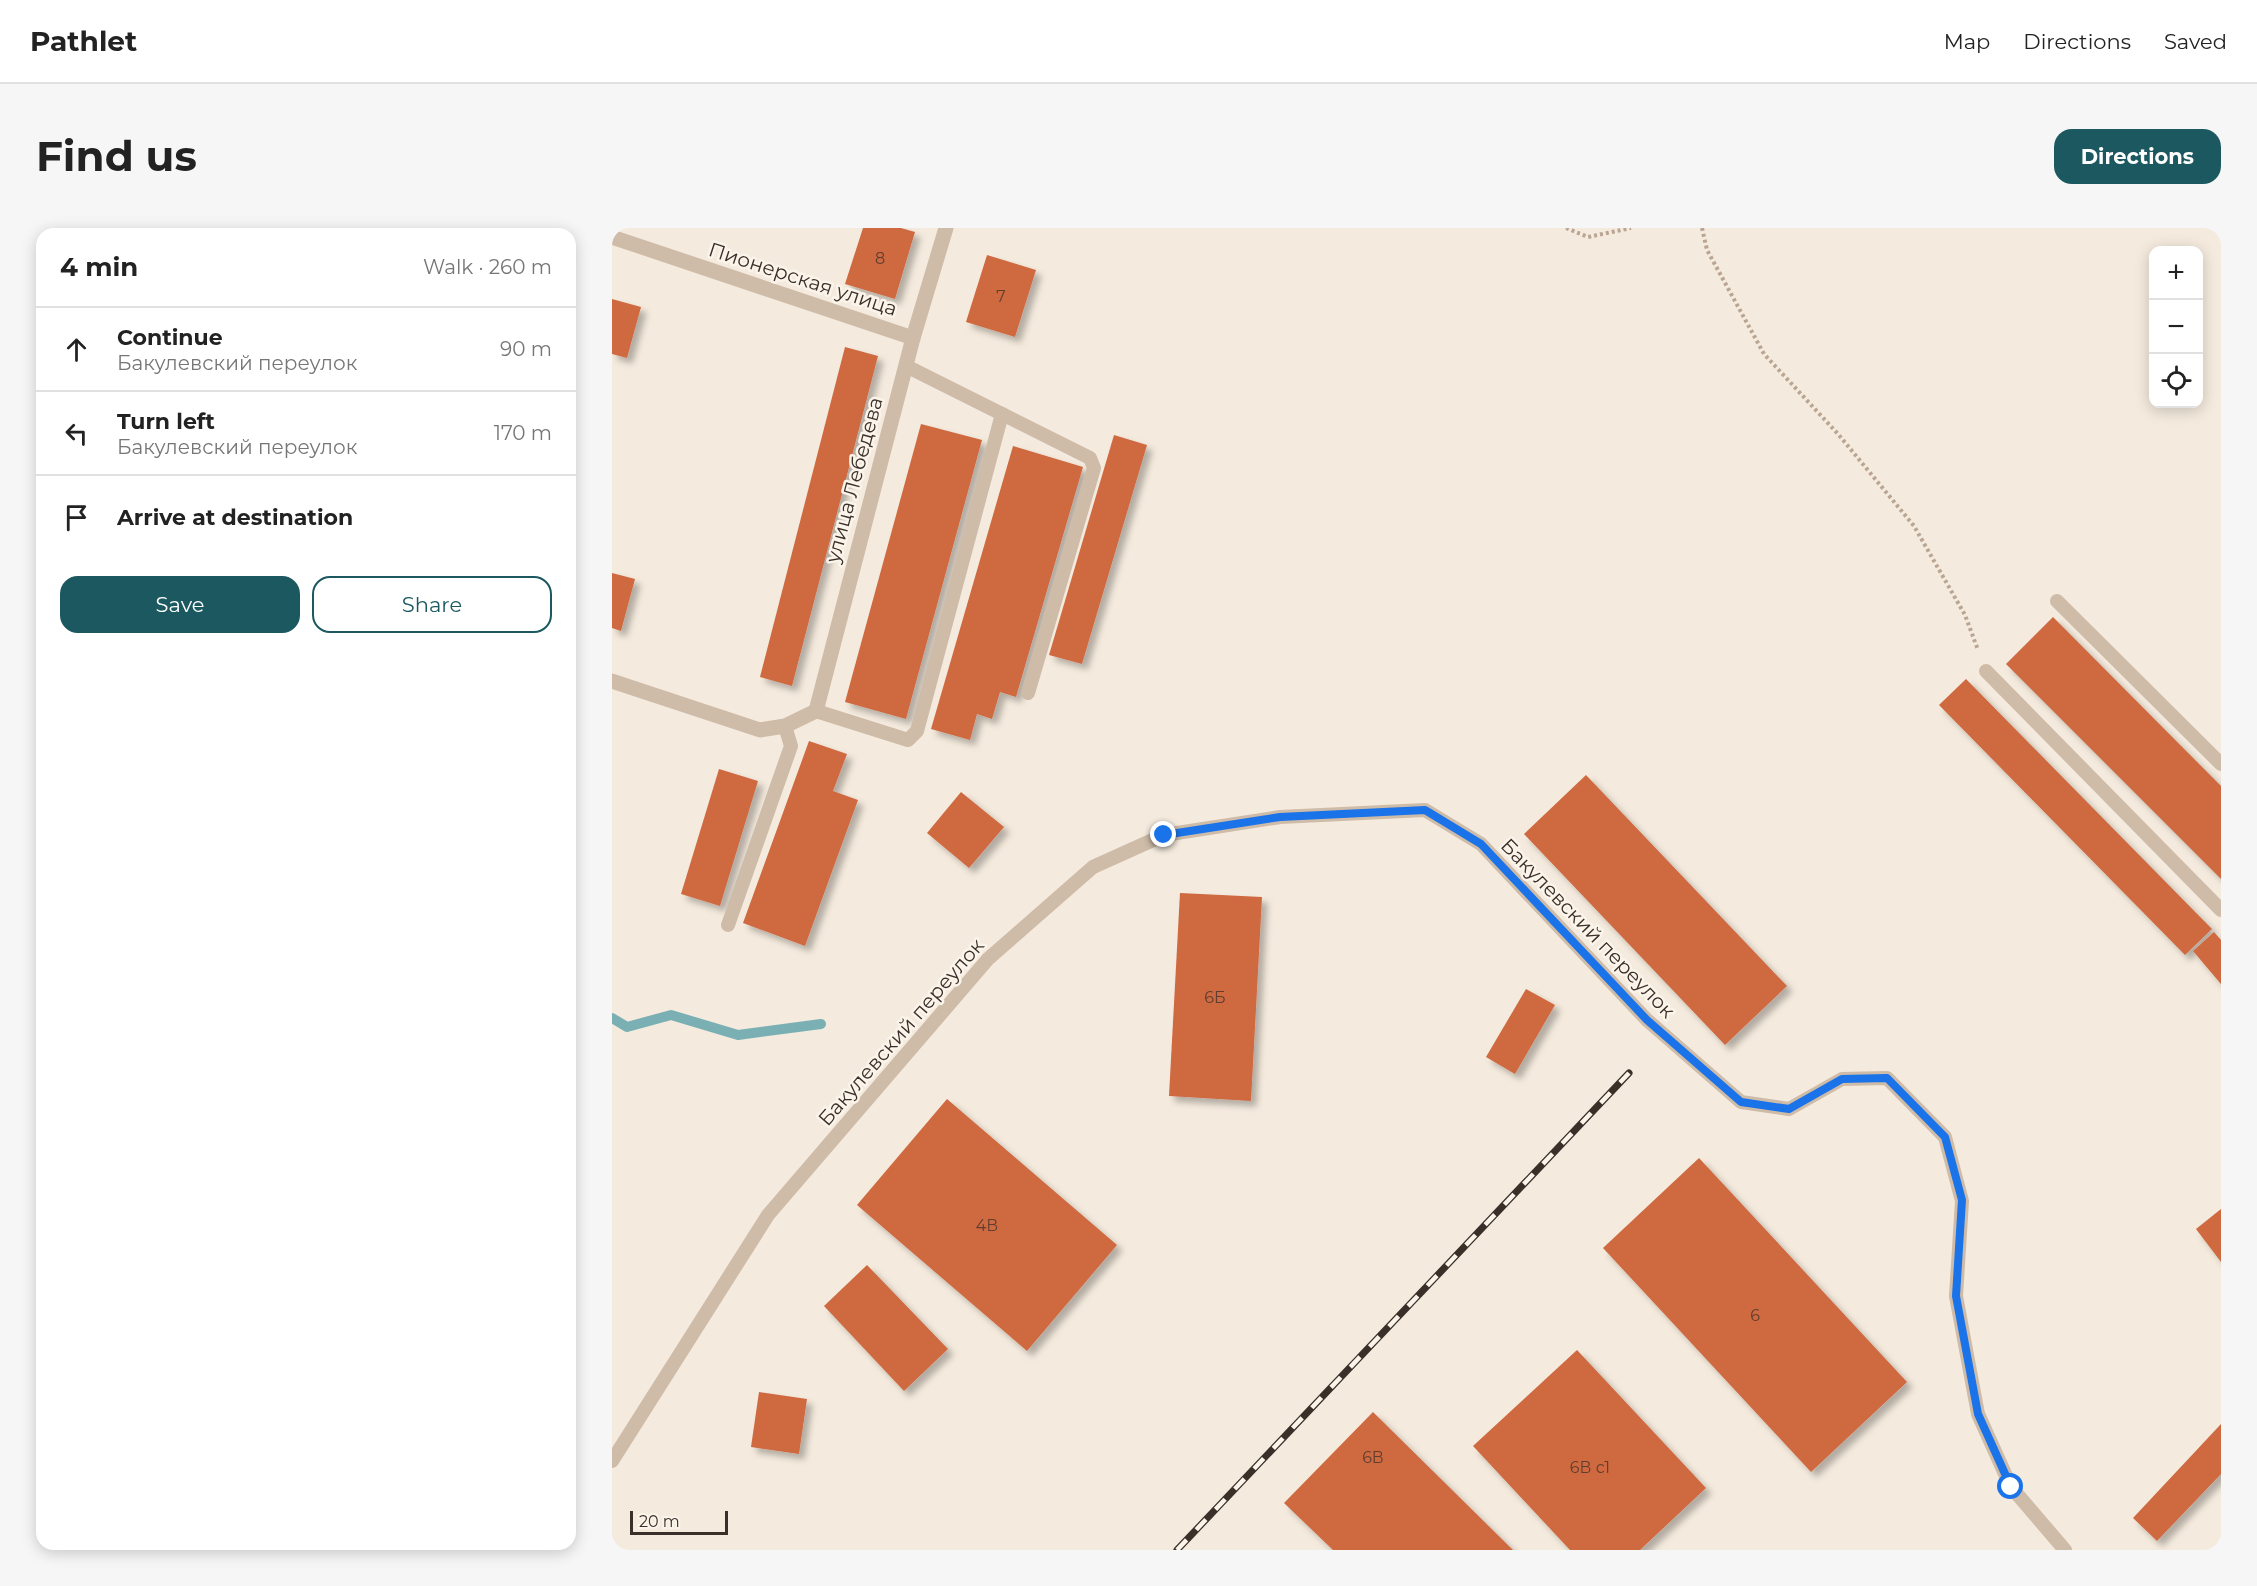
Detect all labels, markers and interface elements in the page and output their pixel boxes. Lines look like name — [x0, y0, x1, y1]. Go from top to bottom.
text: Pathlet — [30, 24, 137, 58]
text: Map — [1944, 29, 1990, 54]
text: Directions — [2023, 29, 2131, 54]
text: Saved — [2164, 29, 2227, 54]
button: Directions — [2054, 129, 2221, 184]
text: Find us — [36, 130, 197, 182]
street label: Пионерская улица — [706, 237, 900, 321]
map controls — [2149, 246, 2203, 408]
button: + — [2149, 246, 2203, 300]
house number: 8 — [875, 249, 885, 268]
text: 4 min — [60, 251, 138, 283]
text: Walk · 260 m — [423, 255, 552, 279]
house number: 7 — [996, 287, 1006, 306]
button: − — [2149, 300, 2203, 354]
text: Continue — [117, 324, 223, 351]
icon: ahead — [60, 333, 93, 366]
text: 90 m — [500, 337, 552, 361]
text: Бакулевский переулок — [117, 351, 357, 375]
button: locate — [2149, 354, 2203, 408]
street label: улица Лебедева — [820, 395, 888, 566]
text: Turn left — [117, 408, 215, 435]
icon: left — [60, 417, 93, 450]
text: 170 m — [494, 421, 552, 445]
text: Бакулевский переулок — [117, 435, 357, 459]
icon: arrive — [60, 501, 93, 534]
text: Arrive at destination — [117, 504, 353, 531]
button: Save — [60, 576, 300, 633]
button: Share — [312, 576, 552, 633]
route end — [1150, 821, 1176, 847]
street label: Бакулевский переулок — [1496, 833, 1680, 1023]
street label: Бакулевский переулок — [813, 933, 989, 1131]
house number: 6Б — [1204, 988, 1226, 1007]
house number: 4В — [976, 1216, 998, 1235]
house number: 6 — [1750, 1306, 1760, 1325]
house number: 6В — [1362, 1448, 1384, 1467]
house number: 6В с1 — [1570, 1458, 1610, 1477]
route start — [1997, 1473, 2023, 1499]
scale bar — [630, 1508, 728, 1536]
text: 20 m — [639, 1512, 680, 1531]

